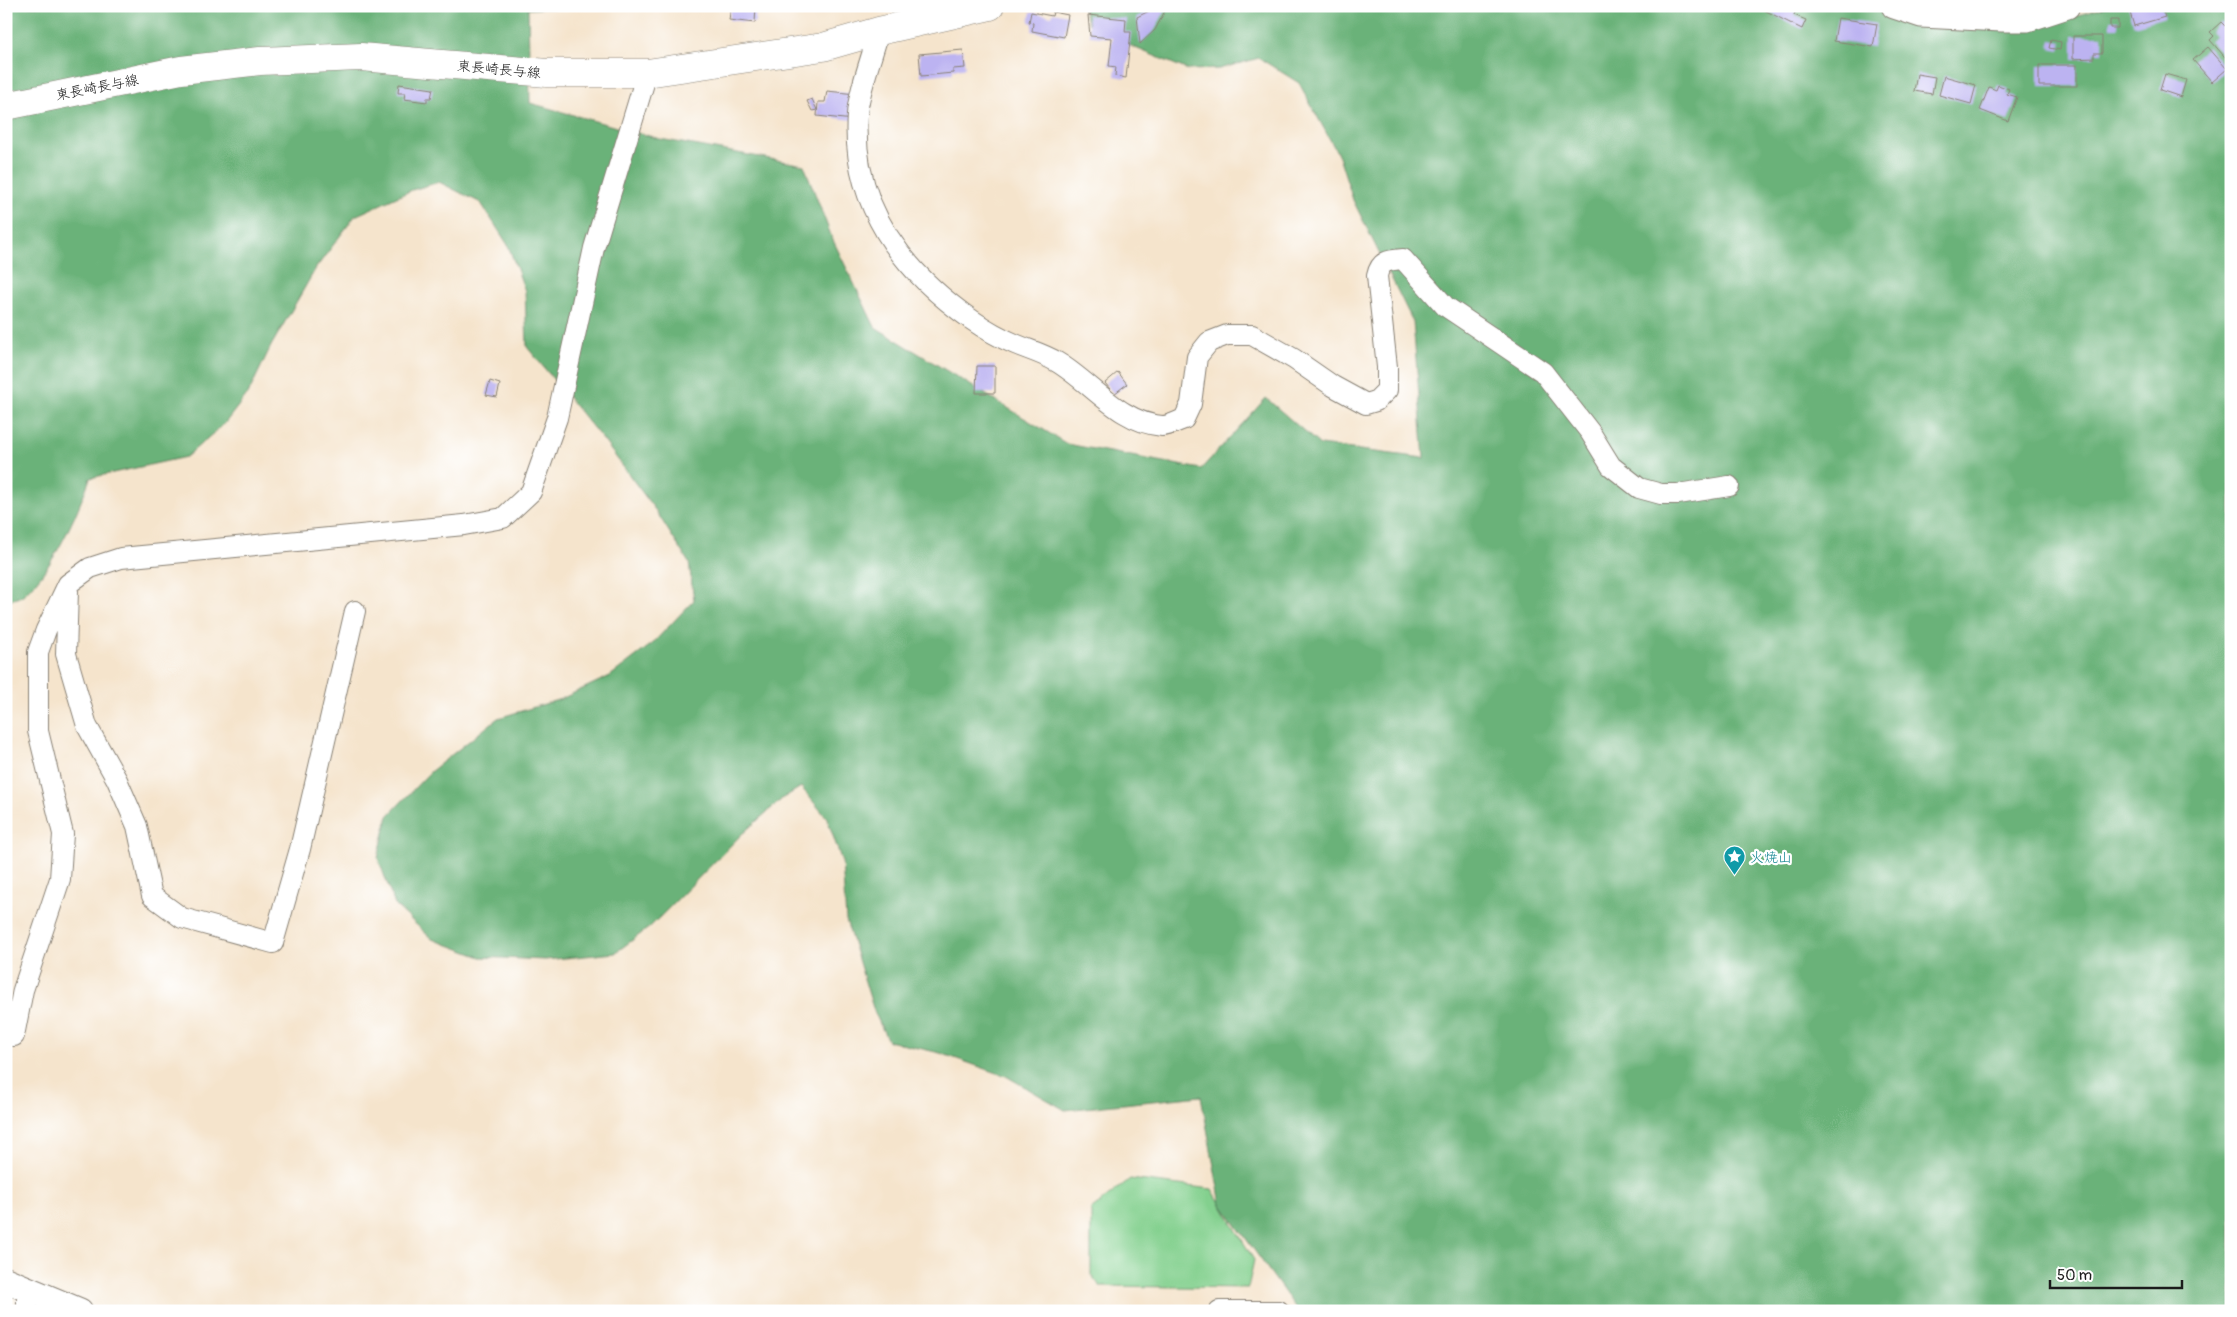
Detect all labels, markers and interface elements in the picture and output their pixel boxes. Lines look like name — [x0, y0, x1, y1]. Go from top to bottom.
street label: 東長崎長与線 — [456, 57, 542, 82]
street label: 東長崎長与線 — [54, 71, 140, 104]
place icon: 火焼山 — [1722, 845, 1746, 876]
place label: 火焼山 — [1750, 849, 1792, 866]
scale bar — [2050, 1257, 2182, 1289]
text: 50 m — [2057, 1266, 2092, 1285]

